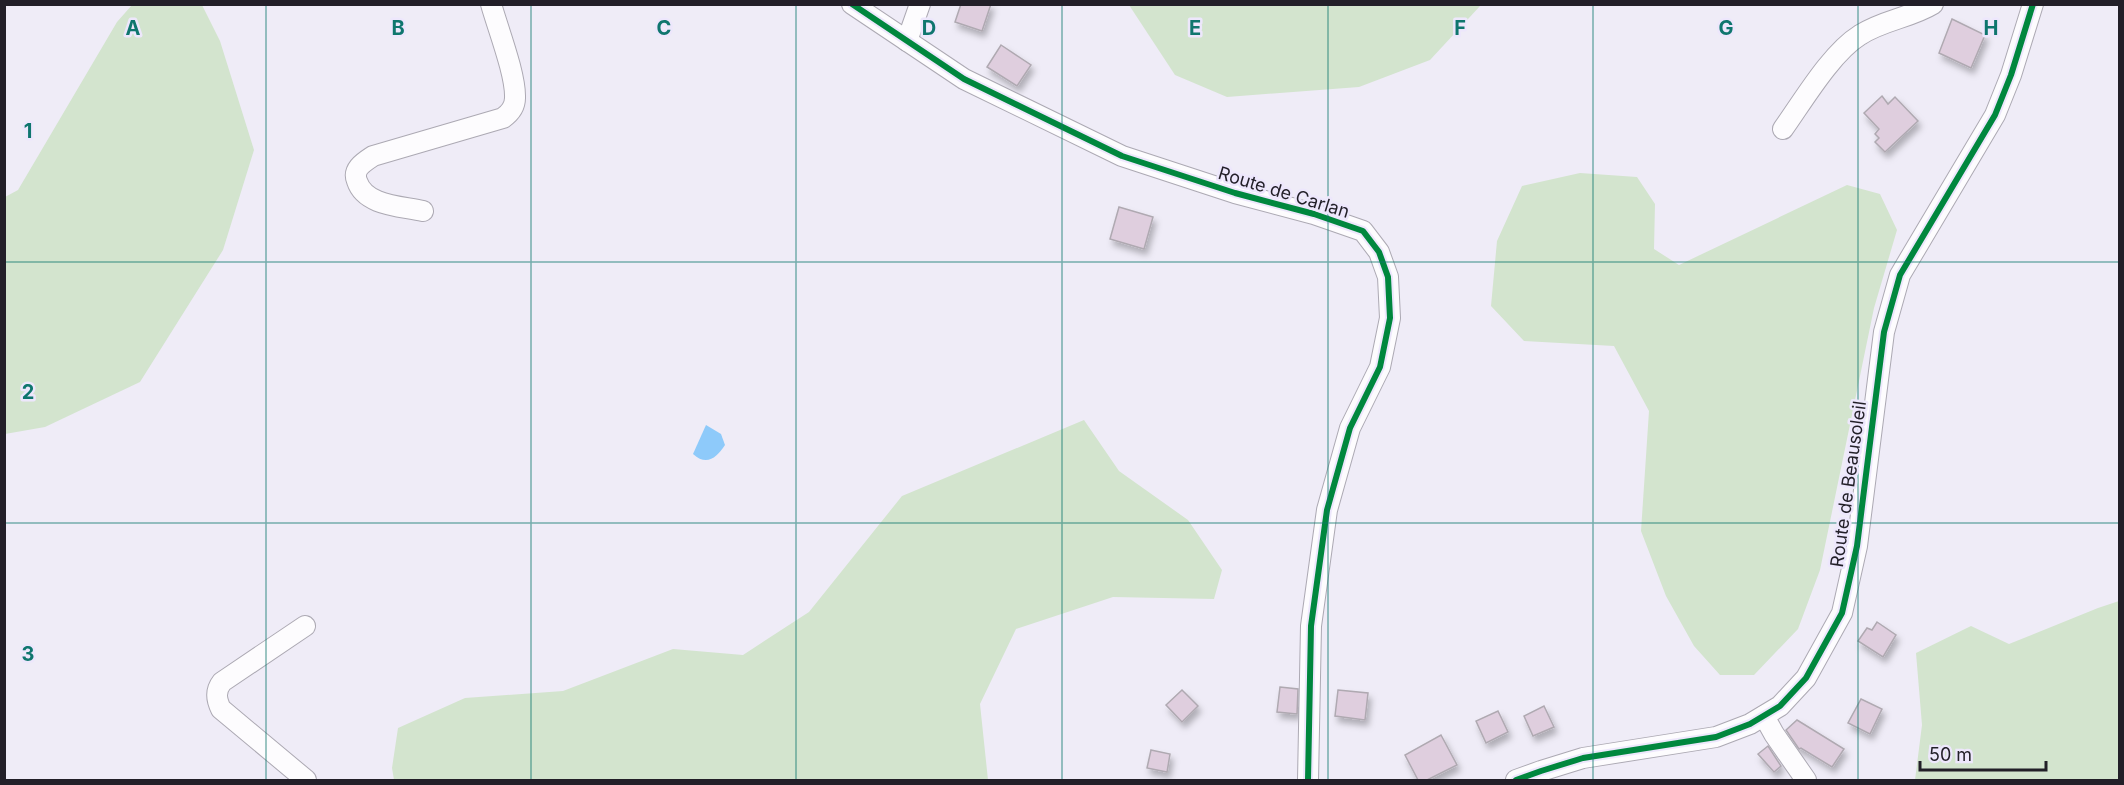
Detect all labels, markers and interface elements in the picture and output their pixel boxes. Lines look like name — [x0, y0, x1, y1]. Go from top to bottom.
text: A — [126, 16, 141, 40]
text: B — [391, 16, 405, 40]
text: C — [657, 16, 671, 40]
text: D — [922, 16, 936, 40]
text: E — [1189, 16, 1201, 40]
text: F — [1454, 16, 1466, 40]
text: G — [1718, 16, 1734, 40]
text: H — [1984, 16, 1998, 40]
text: 1 — [24, 119, 32, 143]
street label: Route de Carlan — [1216, 162, 1352, 222]
text: 2 — [22, 380, 34, 404]
street label: Route de Beausoleil — [1826, 400, 1870, 568]
text: 3 — [22, 642, 34, 666]
scale bar — [1920, 734, 2046, 772]
text: 50 m — [1929, 744, 1972, 765]

